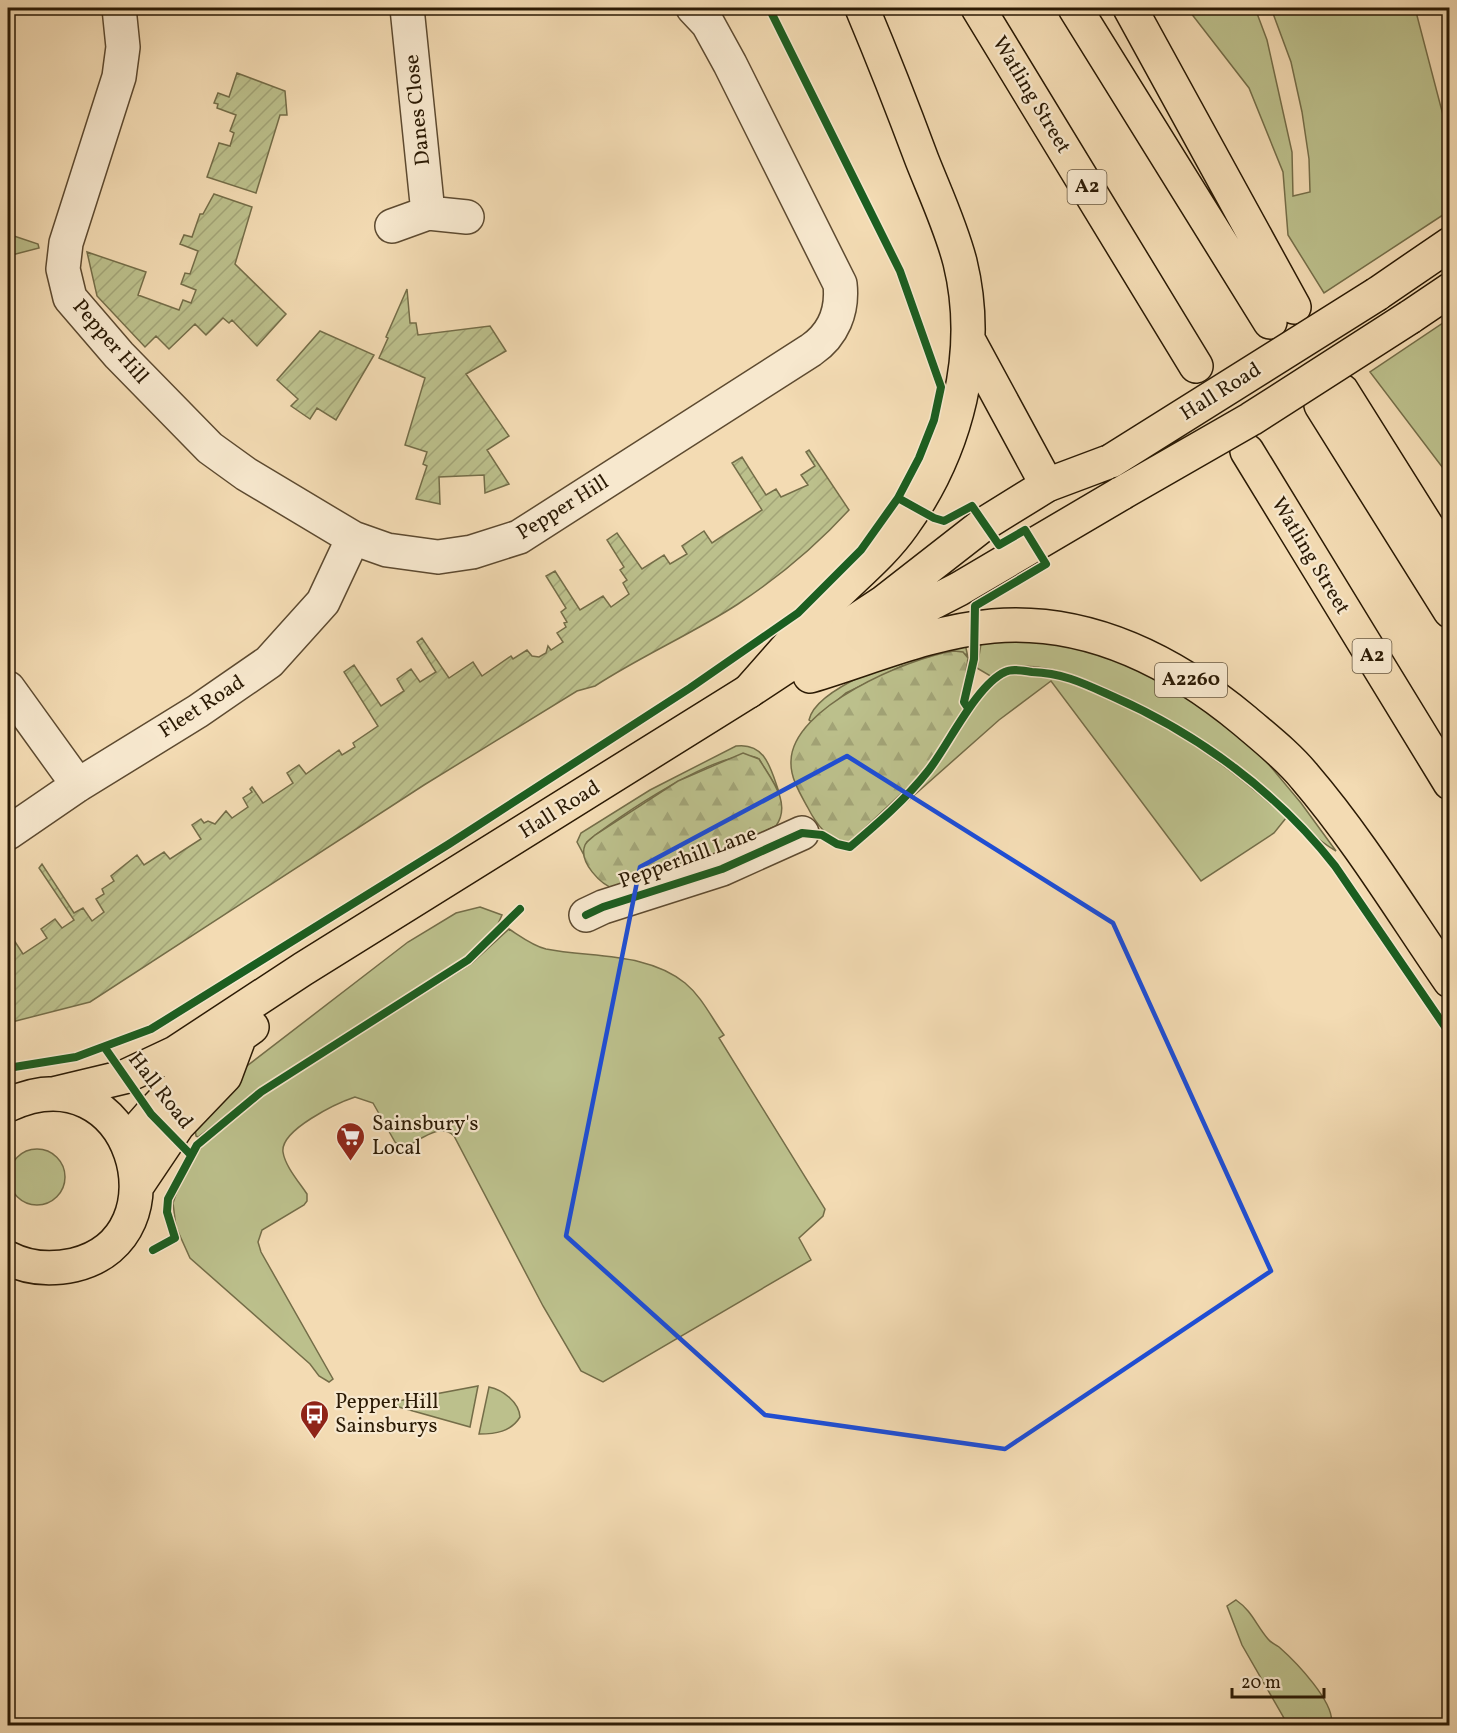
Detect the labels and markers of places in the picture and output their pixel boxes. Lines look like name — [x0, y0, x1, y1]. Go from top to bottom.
place label: Sainsbury's Local — [372, 1110, 479, 1163]
supermarket icon: Sainsbury's Local — [335, 1120, 367, 1162]
place label: Pepper Hill Sainsburys — [335, 1388, 438, 1441]
bus stop icon: Pepper Hill Sainsburys — [298, 1398, 330, 1440]

